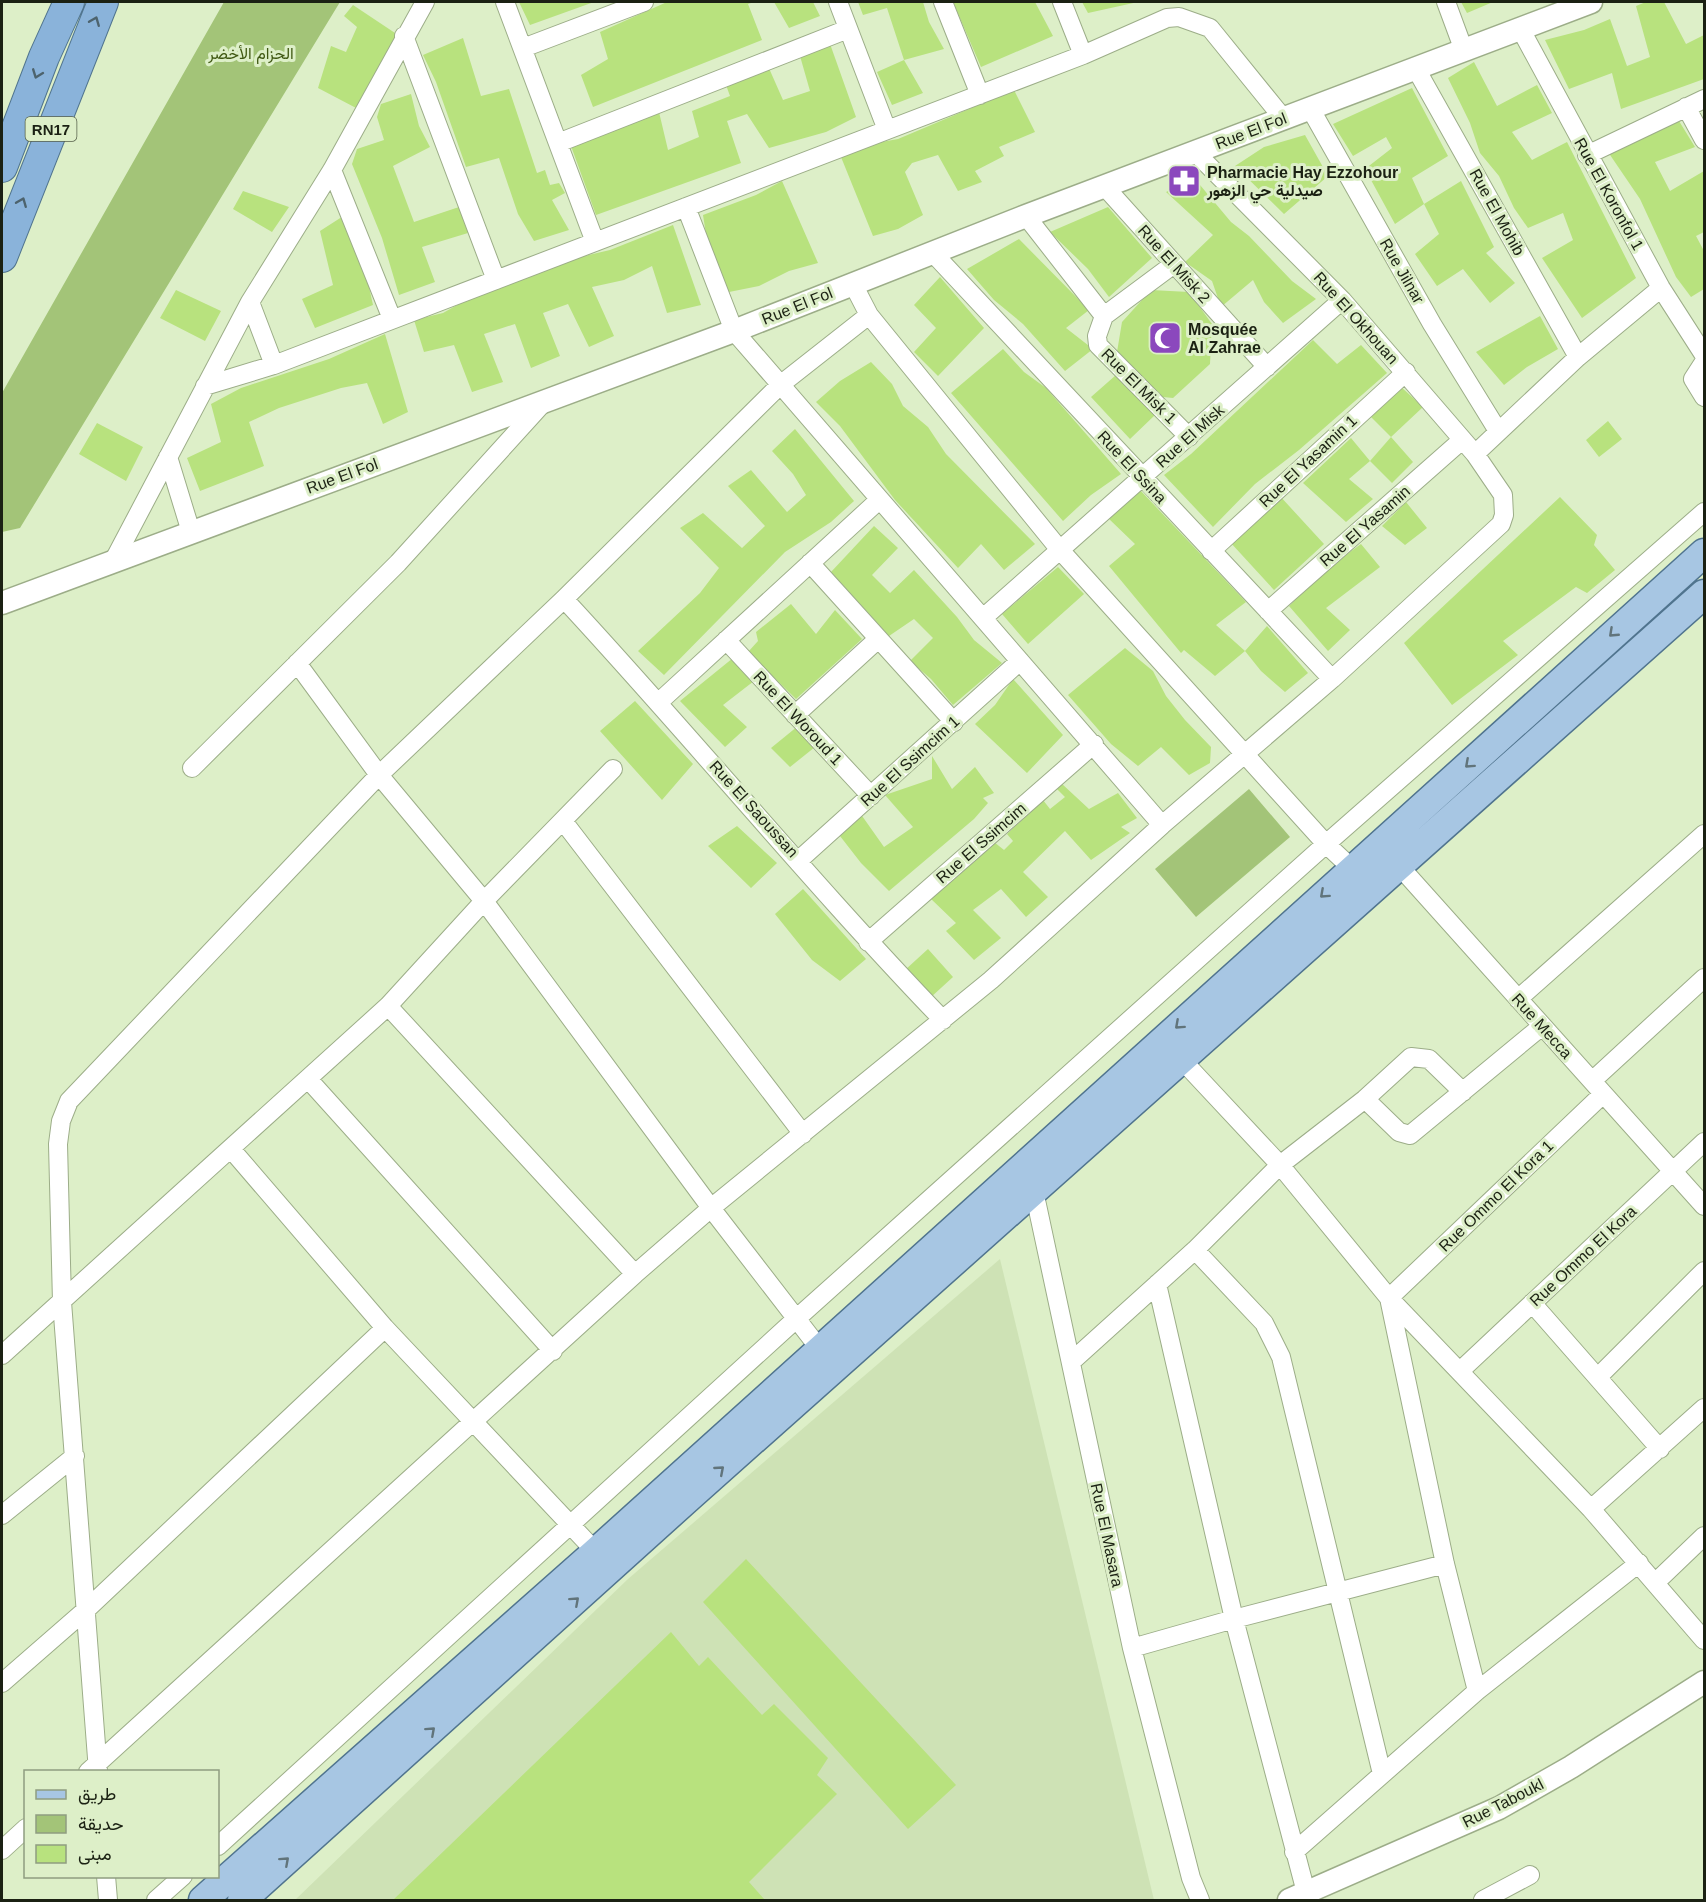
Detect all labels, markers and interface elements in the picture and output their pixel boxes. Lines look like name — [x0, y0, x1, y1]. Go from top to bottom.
one-way arrow — [88, 17, 100, 28]
park label: الحزام الأخضر — [207, 45, 294, 64]
one-way arrow — [32, 68, 44, 79]
street label: Rue El Fol — [1213, 110, 1289, 152]
road number: RN17 — [26, 117, 76, 141]
street label: Rue El Koronfol 1 — [1571, 135, 1647, 253]
pharmacy icon: Pharmacie Hay Ezzohour صيدلية حي الزهور — [1166, 163, 1202, 199]
place label: Pharmacie Hay Ezzohour صيدلية حي الزهور — [1206, 164, 1398, 204]
street label: Rue El Mohib — [1466, 166, 1528, 258]
one-way arrow — [15, 197, 27, 208]
street label: Rue El Misk 2 — [1135, 222, 1213, 306]
street label: Rue Jilnar — [1377, 236, 1428, 307]
street label: Rue El Okhouan — [1310, 269, 1402, 367]
street label: Rue El Fol — [759, 284, 835, 328]
mosque icon: Mosquée Al Zahrae — [1147, 320, 1183, 356]
place label: Mosquée Al Zahrae — [1188, 321, 1261, 356]
street label: Rue El Misk 1 — [1098, 345, 1180, 427]
street label: Rue El Misk — [1153, 400, 1228, 471]
street label: Rue El Yasamin 1 — [1256, 412, 1360, 510]
street label: Rue El Ssina — [1094, 427, 1170, 507]
street label: Rue El Fol — [304, 455, 380, 497]
street label: Rue El Yasamin — [1317, 482, 1413, 570]
one-way arrow — [1610, 626, 1620, 637]
street label: Rue El Woroud 1 — [750, 668, 846, 768]
street label: Rue El Ssimcim 1 — [857, 712, 963, 810]
street label: Rue El Saoussan — [706, 757, 802, 861]
one-way arrow — [1465, 757, 1476, 768]
street label: Rue El Ssimcim — [933, 800, 1029, 886]
one-way arrow — [1320, 887, 1331, 898]
street label: Rue Mecca — [1509, 990, 1575, 1062]
one-way arrow — [1175, 1018, 1185, 1029]
street label: Rue Ommo El Kora 1 — [1435, 1137, 1557, 1255]
street label: Rue Ommo El Kora — [1526, 1202, 1640, 1310]
one-way arrow — [713, 1466, 724, 1477]
street label: Rue El Masara — [1088, 1481, 1126, 1589]
one-way arrow — [568, 1597, 579, 1608]
one-way arrow — [424, 1727, 434, 1738]
legend — [24, 1770, 219, 1878]
street label: Rue Taboukl — [1460, 1775, 1546, 1831]
text: طريق — [78, 1784, 116, 1805]
text: حديقة — [78, 1814, 124, 1834]
text: مبنى — [78, 1844, 112, 1865]
one-way arrow — [278, 1857, 289, 1868]

